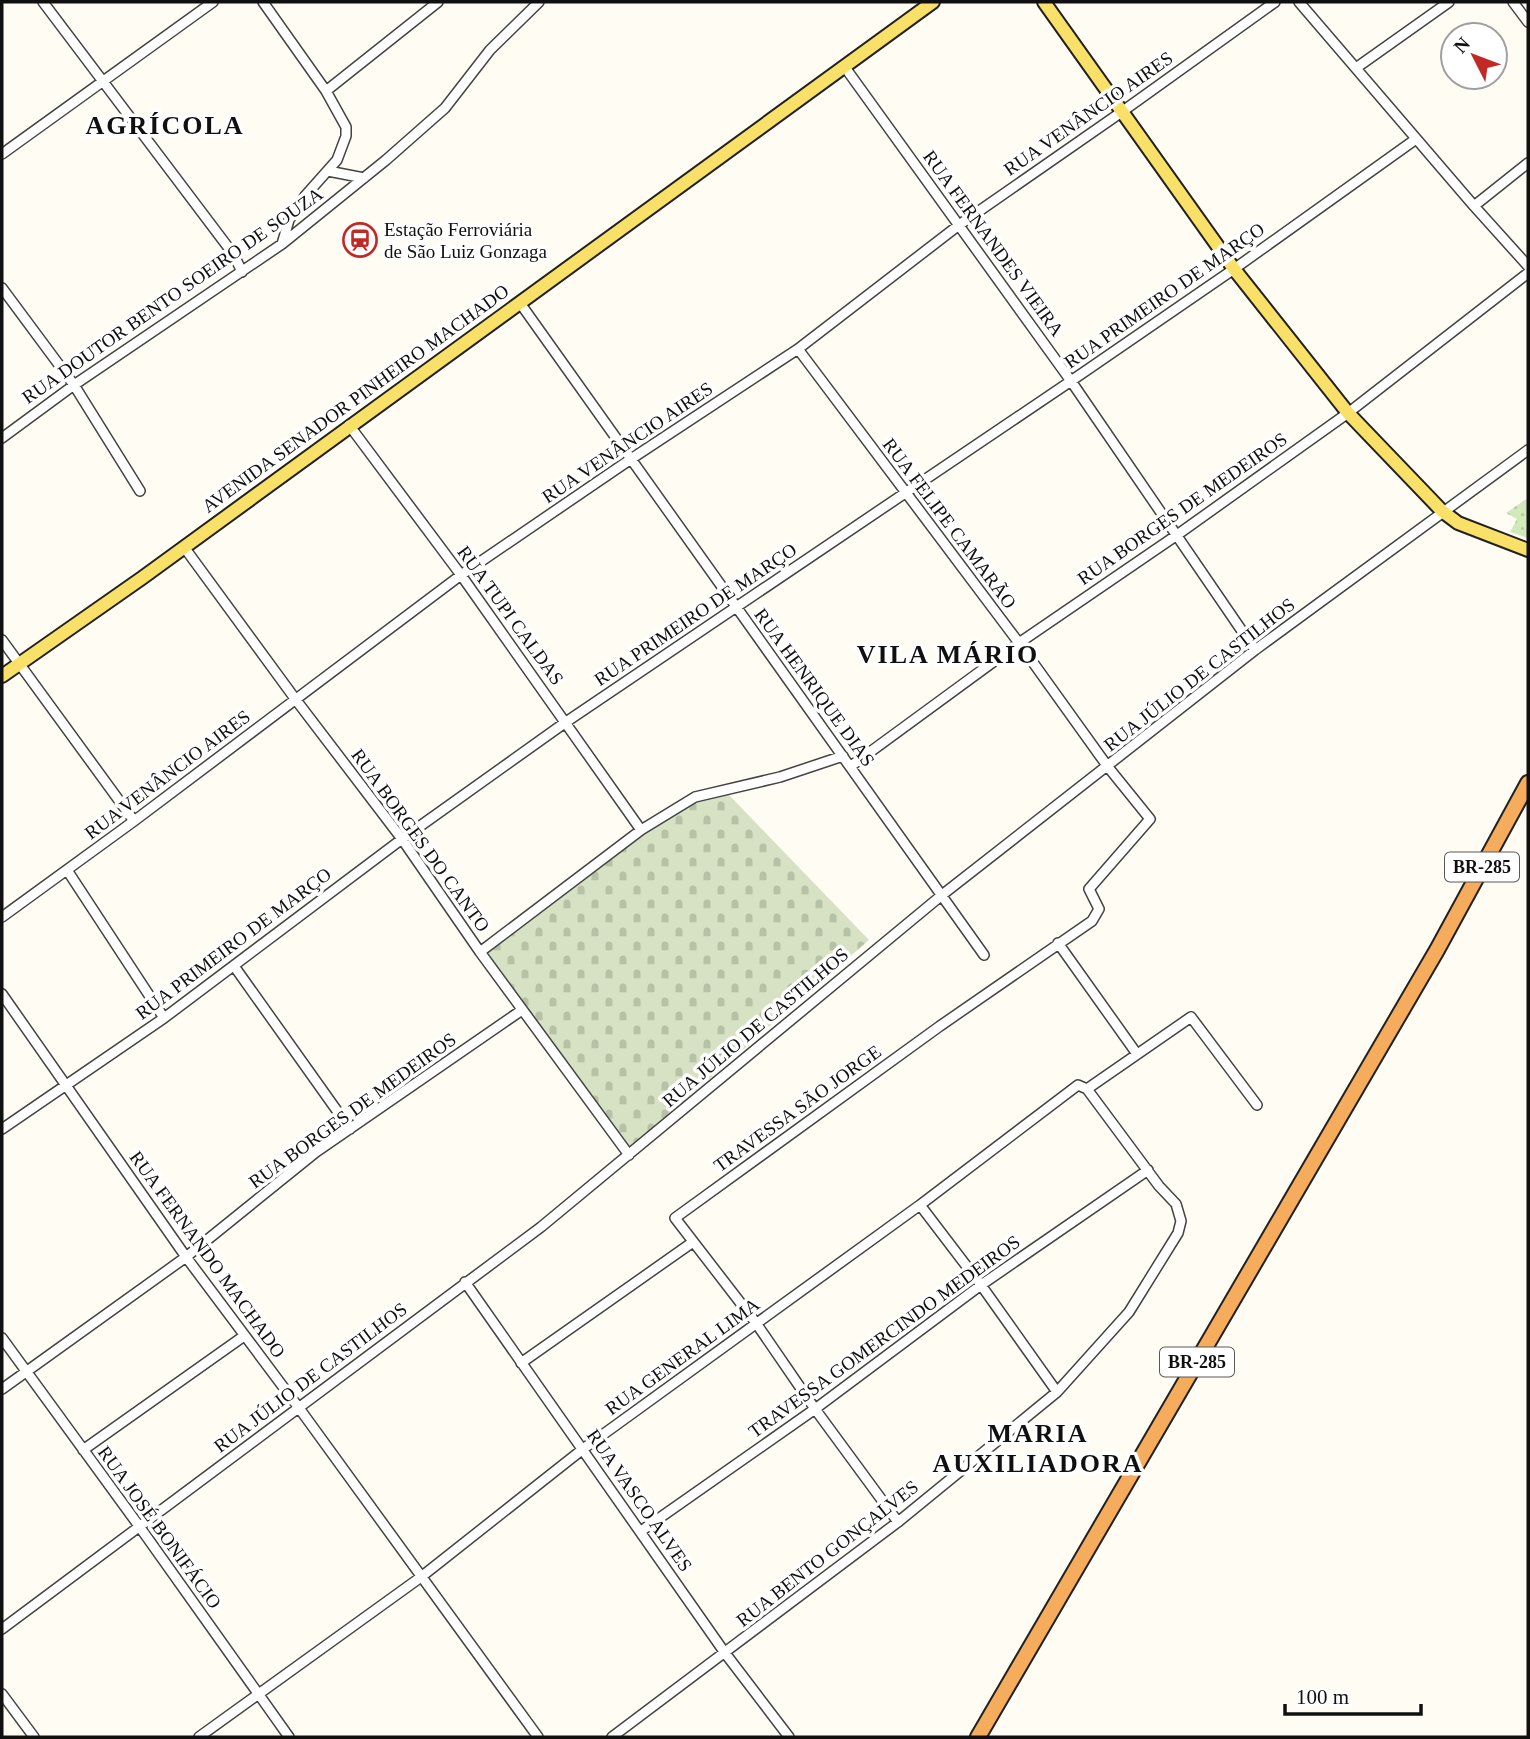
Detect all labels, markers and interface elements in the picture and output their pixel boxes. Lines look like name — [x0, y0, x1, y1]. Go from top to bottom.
north arrow — [1439, 21, 1509, 91]
text: N — [1449, 33, 1474, 57]
street label: RUA VENÂNCIO AIRES — [1000, 47, 1177, 180]
district label: AGRÍCOLA — [85, 111, 245, 140]
street label: RUA FERNANDES VIEIRA — [919, 146, 1068, 340]
street label: RUA DOUTOR BENTO SOEIRO DE SOUZA — [18, 183, 327, 408]
street label: RUA PRIMEIRO DE MARÇO — [1060, 218, 1268, 373]
place label: Estação Ferroviária de São Luiz Gonzaga — [384, 219, 548, 262]
station icon: Estação Ferroviária de São Luiz Gonzaga — [341, 221, 379, 259]
street label: AVENIDA SENADOR PINHEIRO MACHADO — [198, 280, 513, 517]
street label: RUA VENÂNCIO AIRES — [538, 377, 717, 507]
street label: RUA BORGES DE MEDEIROS — [1074, 428, 1291, 589]
street label: RUA FELIPE CAMARÃO — [879, 434, 1021, 613]
street label: RUA PRIMEIRO DE MARÇO — [590, 539, 800, 690]
street label: RUA TUPI CALDAS — [453, 542, 568, 689]
street label: RUA JÚLIO DE CASTILHOS — [1100, 593, 1299, 755]
street label: RUA HENRIQUE DIAS — [750, 604, 879, 770]
district label: VILA MÁRIO — [857, 640, 1039, 669]
street label: RUA VENÂNCIO AIRES — [81, 705, 254, 843]
street label: RUA BORGES DO CANTO — [347, 745, 494, 936]
road number: BR-285 — [1445, 852, 1519, 882]
street label: RUA PRIMEIRO DE MARÇO — [131, 863, 335, 1024]
street label: RUA JÚLIO DE CASTILHOS — [658, 944, 852, 1111]
street label: RUA BORGES DE MEDEIROS — [245, 1028, 460, 1193]
street label: TRAVESSA SÃO JORGE — [710, 1041, 885, 1176]
street label: RUA FERNANDO MACHADO — [126, 1147, 290, 1362]
street label: TRAVESSA GOMERCINDO MEDEIROS — [745, 1231, 1024, 1442]
street label: RUA GENERAL LIMA — [601, 1293, 764, 1419]
street label: RUA JÚLIO DE CASTILHOS — [210, 1298, 411, 1457]
road number: BR-285 — [1160, 1348, 1234, 1377]
district label: MARIA AUXILIADORA — [932, 1419, 1144, 1478]
street label: RUA VASCO ALVES — [583, 1425, 697, 1575]
street label: RUA JOSÉ BONIFÁCIO — [94, 1442, 225, 1612]
street label: RUA BENTO GONÇALVES — [732, 1476, 922, 1631]
scale bar — [1285, 1672, 1422, 1716]
text: 100 m — [1296, 1685, 1349, 1709]

